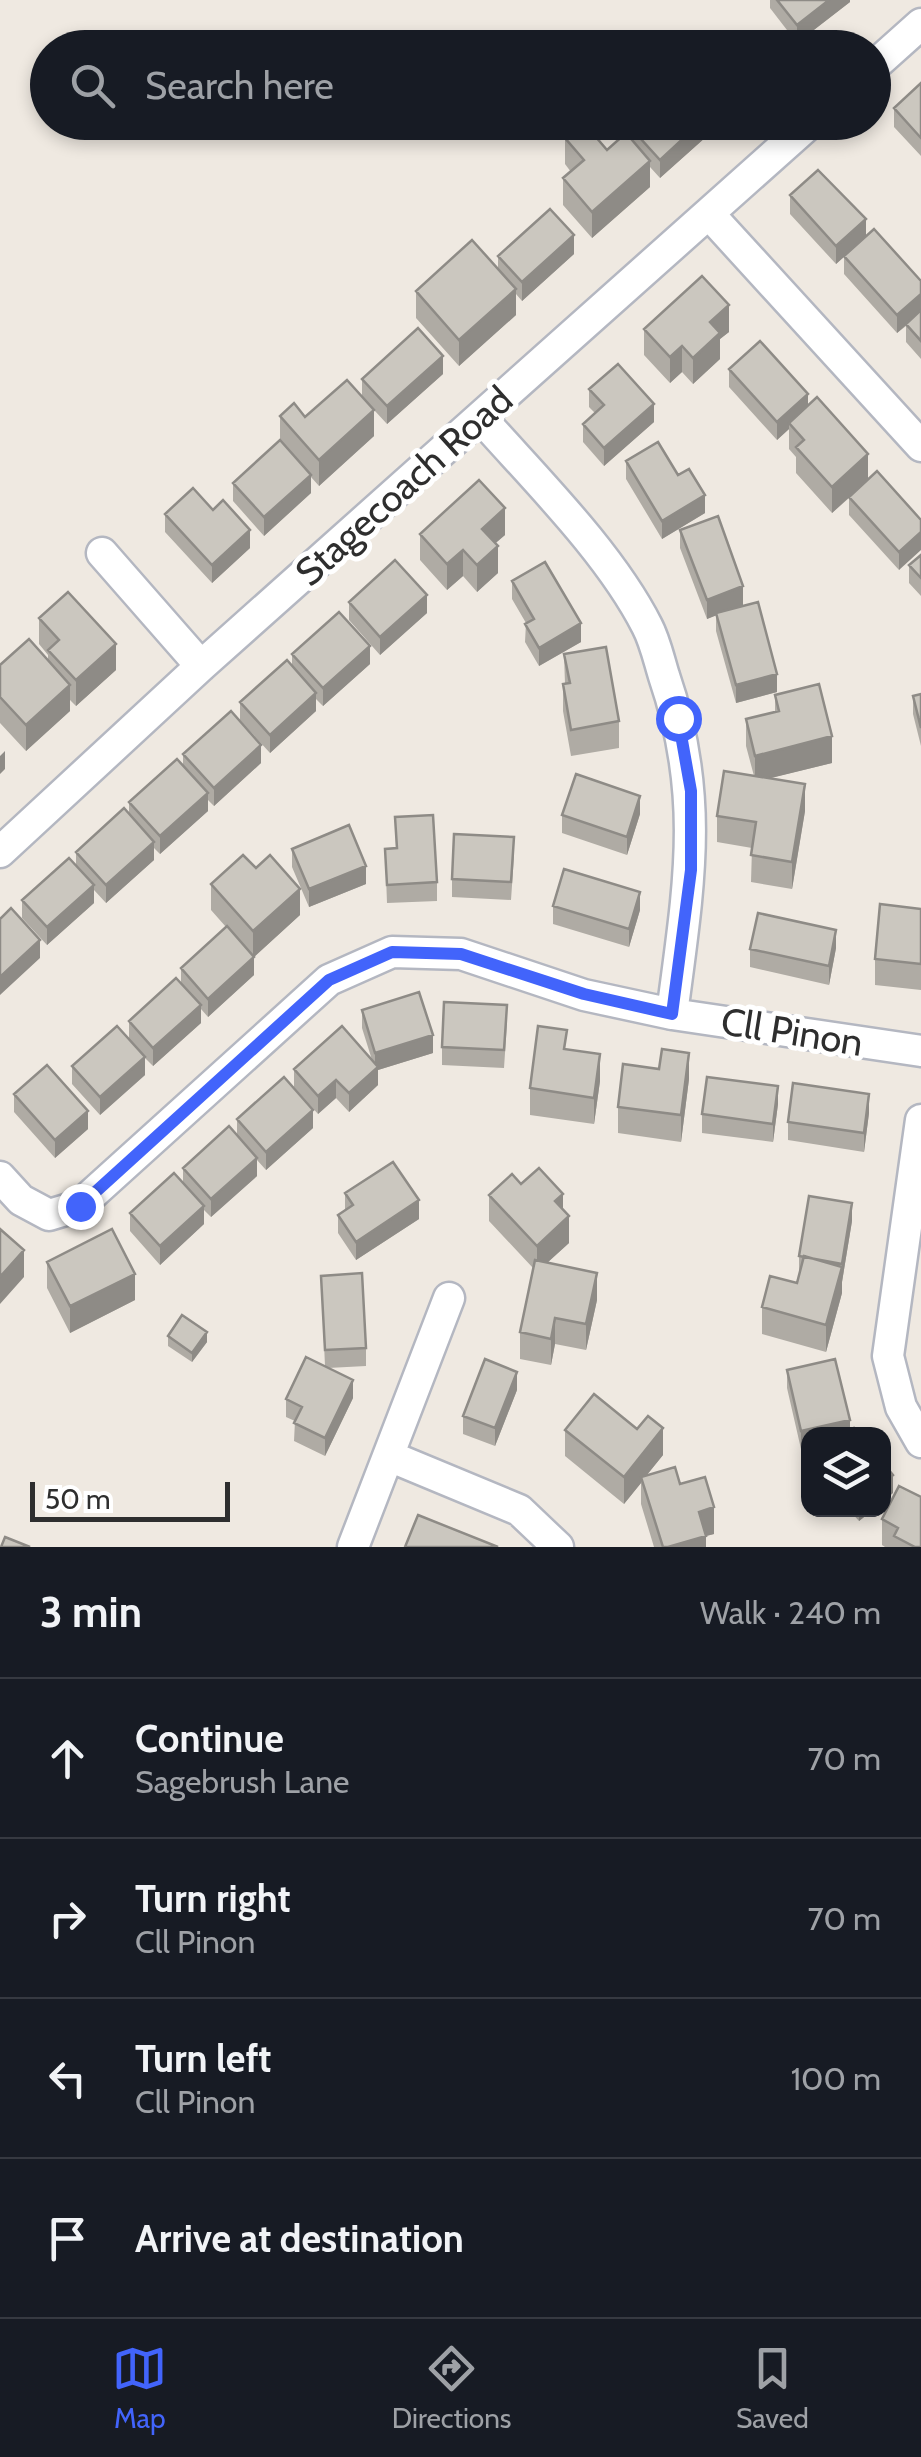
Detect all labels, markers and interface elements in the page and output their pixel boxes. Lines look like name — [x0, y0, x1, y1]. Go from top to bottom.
search box — [30, 30, 891, 140]
icon: search — [65, 58, 120, 113]
text: Search here — [145, 62, 334, 109]
street label: Stagecoach Road — [285, 376, 522, 595]
route start — [656, 696, 702, 742]
street label: Cll Pinon — [718, 997, 866, 1066]
route end — [58, 1184, 104, 1230]
map controls — [801, 1427, 891, 1517]
button: layers — [801, 1427, 891, 1517]
scale bar — [30, 1477, 230, 1522]
text: 50 m — [45, 1482, 111, 1516]
text: 3 min — [40, 1586, 142, 1638]
text: Walk · 240 m — [700, 1593, 881, 1632]
text: Continue — [135, 1715, 284, 1762]
icon: ahead — [40, 1731, 95, 1786]
text: 70 m — [808, 1739, 881, 1778]
text: Sagebrush Lane — [135, 1762, 349, 1801]
text: Turn right — [135, 1875, 291, 1922]
icon: right — [40, 1891, 95, 1946]
text: 70 m — [808, 1899, 881, 1938]
text: Cll Pinon — [135, 1922, 255, 1961]
text: Turn left — [135, 2035, 271, 2082]
icon: left — [40, 2051, 95, 2106]
text: 100 m — [791, 2059, 881, 2098]
text: Cll Pinon — [135, 2082, 255, 2121]
icon: arrive — [40, 2211, 95, 2266]
text: Arrive at destination — [135, 2215, 464, 2262]
tab: Map — [112, 2341, 167, 2435]
tab: Directions — [392, 2341, 511, 2435]
tab: Saved — [736, 2341, 809, 2435]

